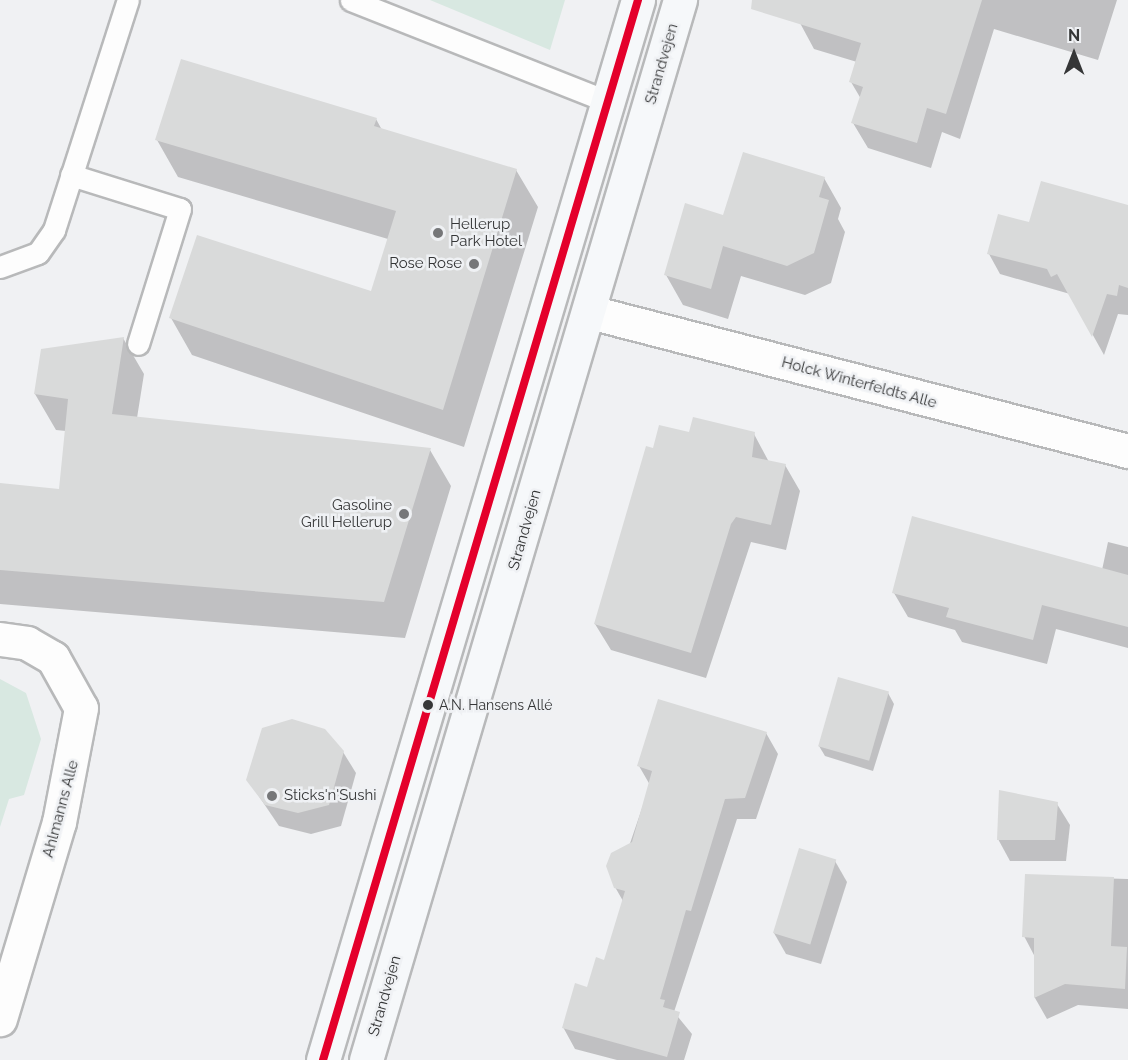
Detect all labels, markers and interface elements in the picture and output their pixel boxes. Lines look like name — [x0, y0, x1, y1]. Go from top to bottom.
street label: Strandvejen — [642, 22, 682, 106]
north arrow — [1044, 24, 1104, 84]
text: N — [1068, 26, 1080, 45]
place label: Hellerup Park Hotel — [450, 215, 522, 250]
marker: Hellerup Park Hotel — [431, 226, 445, 240]
place label: Rose Rose — [389, 255, 462, 273]
marker: Rose Rose — [467, 257, 481, 271]
street label: Holck Winterfeldts Alle — [779, 354, 939, 412]
street label: Strandvejen — [505, 488, 545, 572]
place label: Gasoline Grill Hellerup — [301, 496, 392, 531]
marker: Gasoline Grill Hellerup — [397, 507, 411, 521]
place label: A.N. Hansens Allé — [439, 697, 553, 713]
marker: A.N. Hansens Allé — [422, 699, 434, 711]
street label: Ahlmanns Alle — [39, 758, 83, 860]
place label: Sticks'n'Sushi — [284, 787, 376, 805]
marker: Sticks'n'Sushi — [265, 789, 279, 803]
street label: Strandvejen — [365, 954, 405, 1038]

